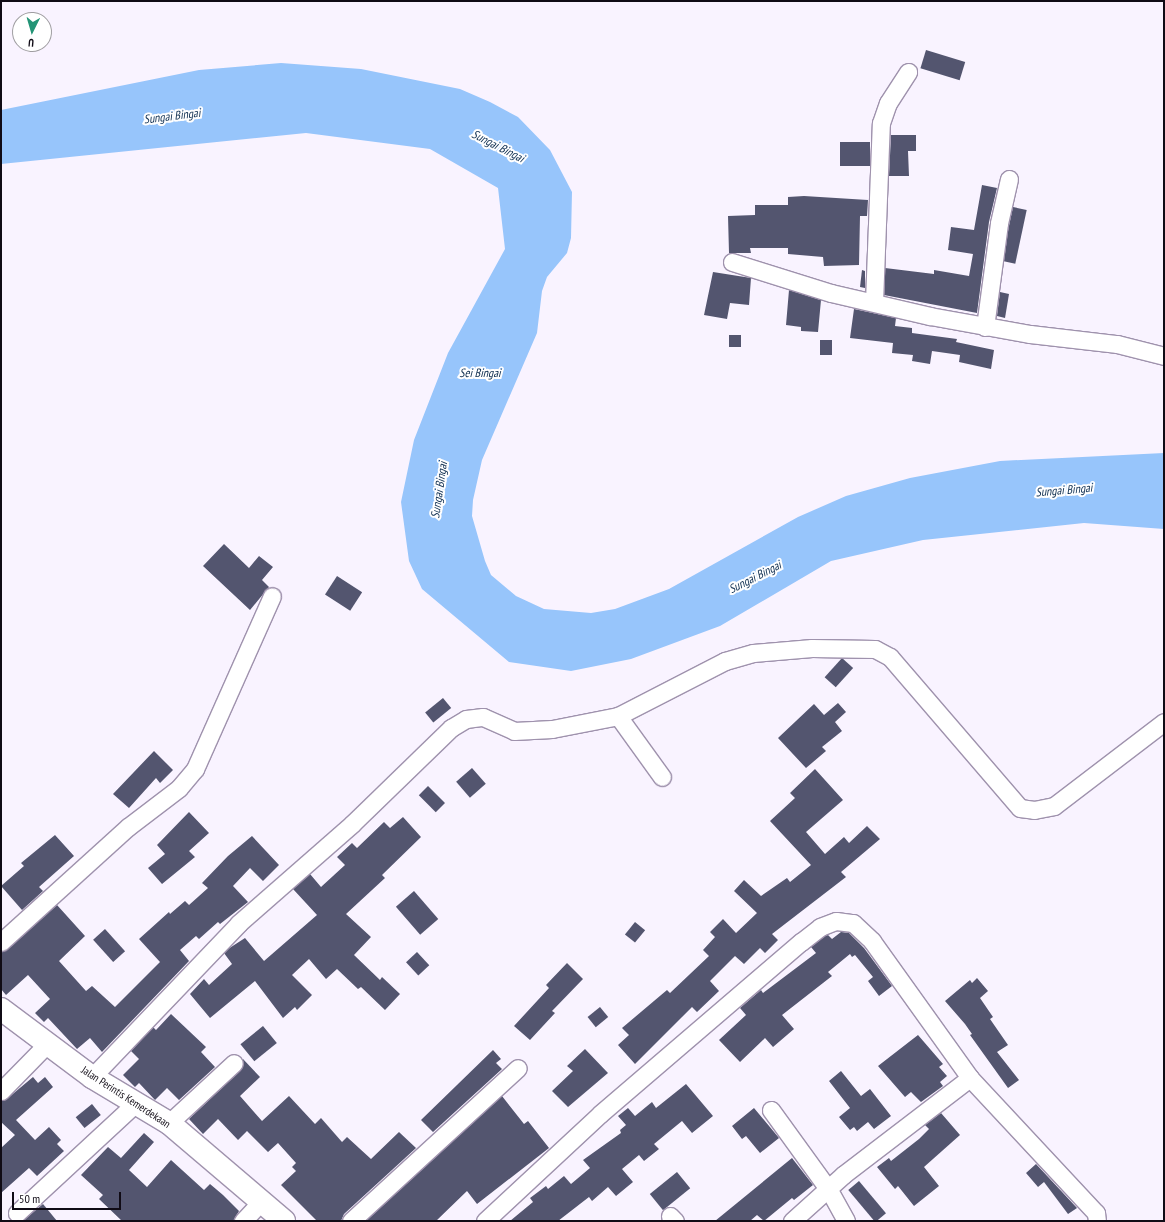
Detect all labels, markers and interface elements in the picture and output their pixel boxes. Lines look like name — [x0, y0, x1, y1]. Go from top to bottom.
north arrow — [12, 12, 52, 52]
text: U — [28, 36, 34, 50]
water label: Sungai Bingai — [143, 105, 201, 127]
water label: Sungai Bingai — [469, 127, 527, 165]
water label: Sei Bingai — [459, 366, 501, 380]
water label: Sungai Bingai — [428, 461, 450, 519]
water label: Sungai Bingai — [1035, 480, 1093, 500]
water label: Sungai Bingai — [726, 558, 784, 596]
street label: Jalan Perintis Kemerdekaan — [79, 1063, 173, 1131]
scale bar — [14, 1184, 123, 1210]
text: 50 m — [19, 1191, 40, 1206]

